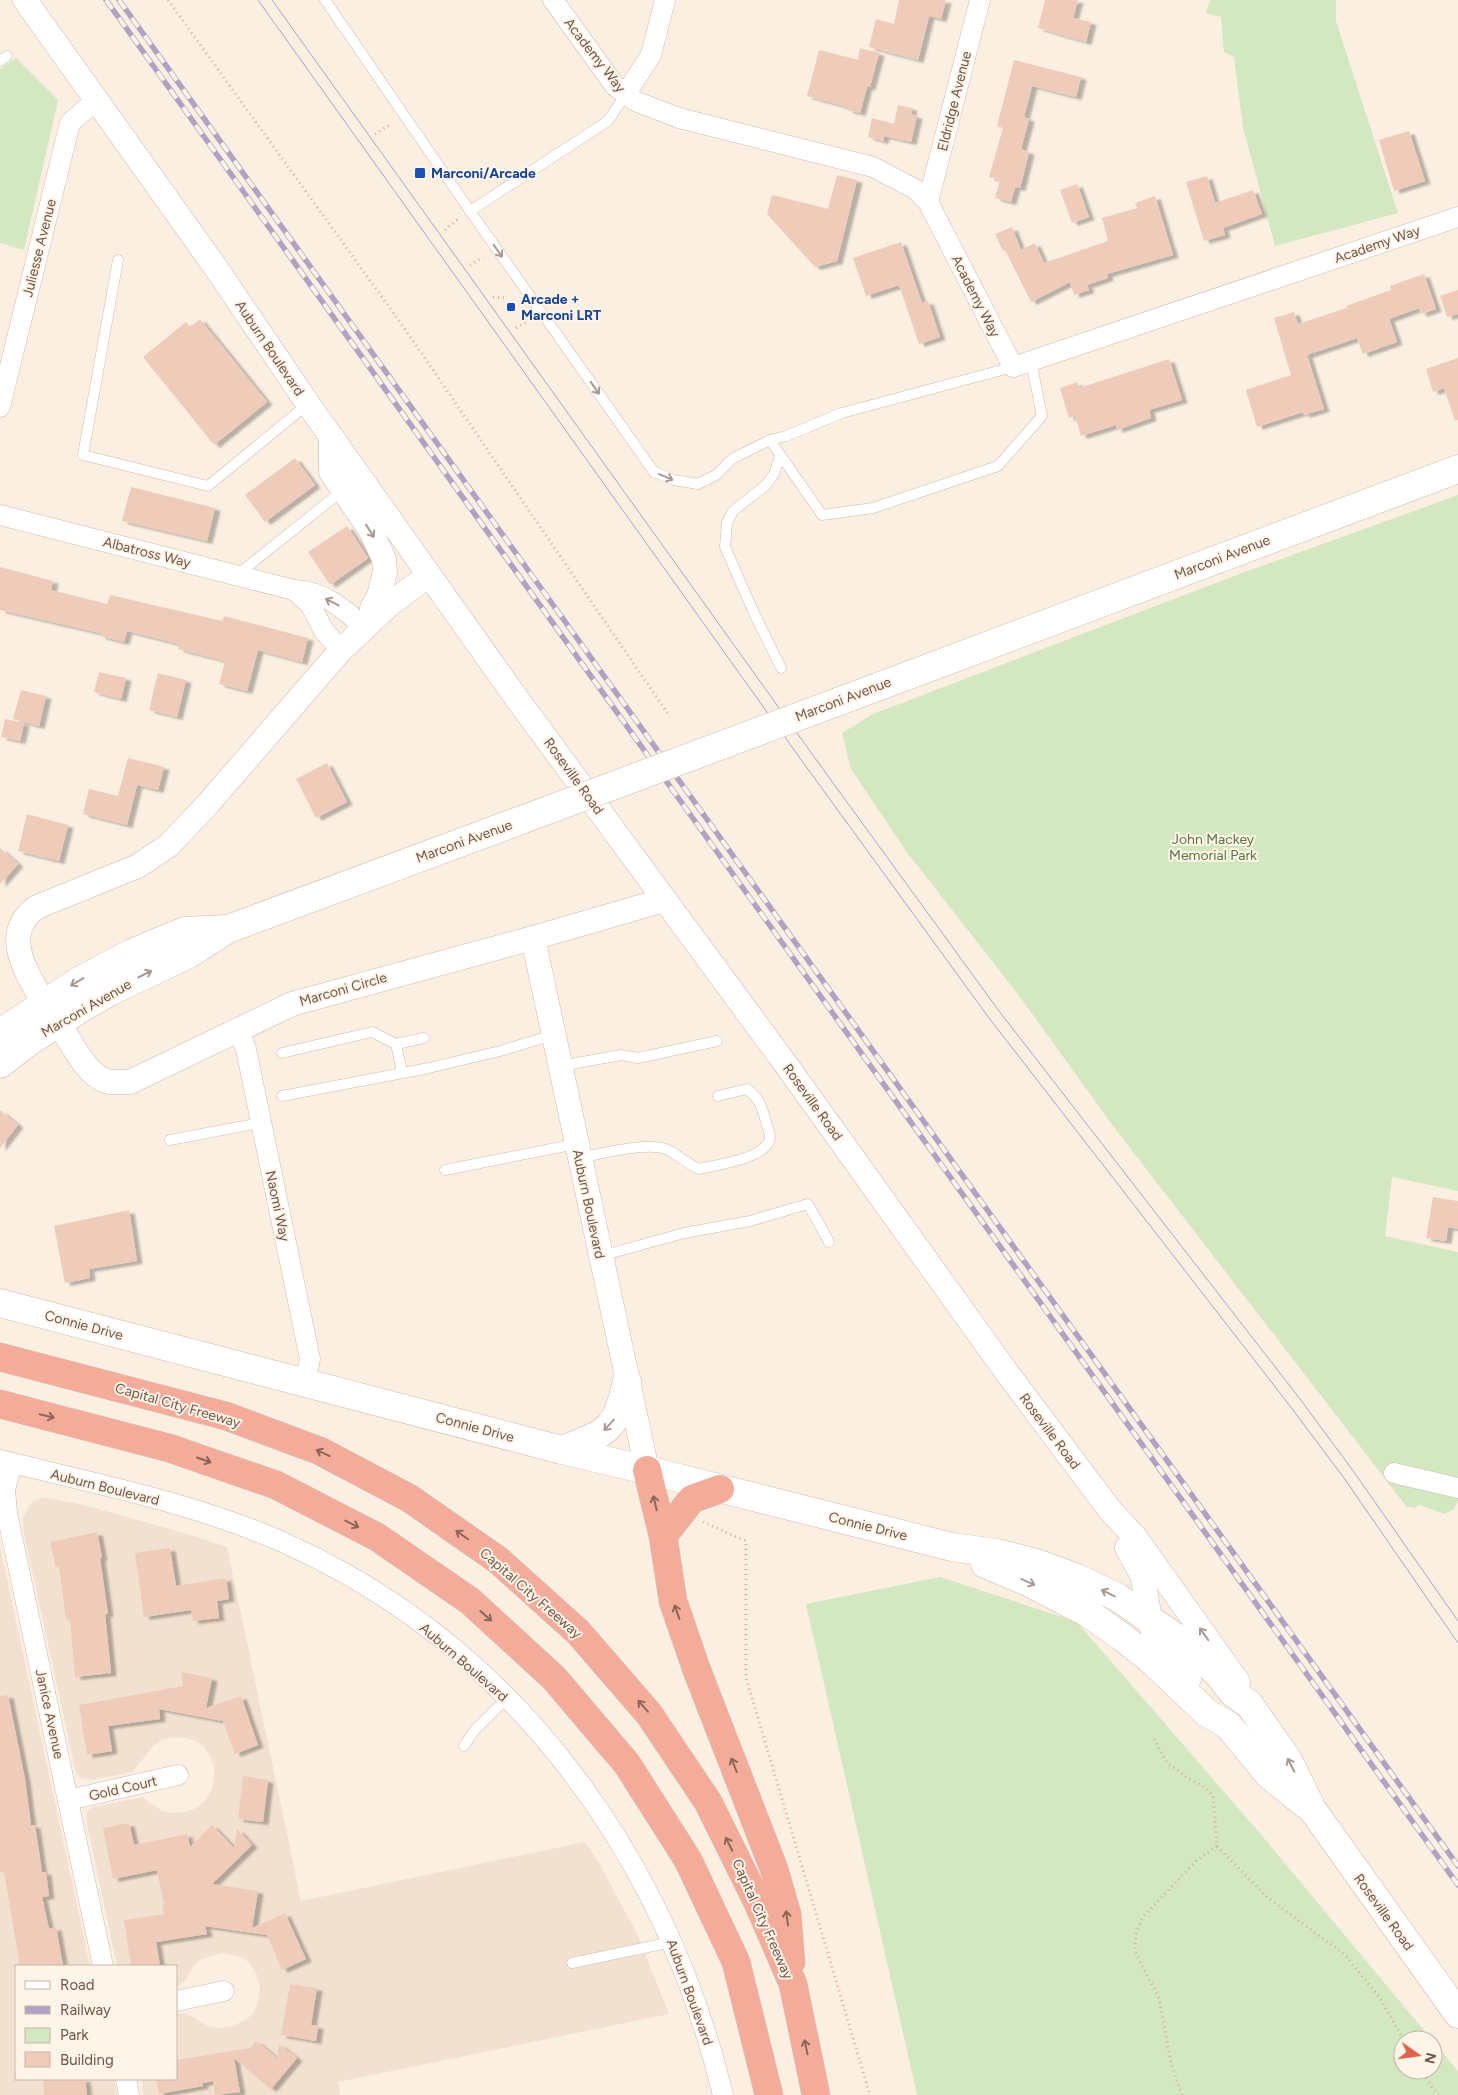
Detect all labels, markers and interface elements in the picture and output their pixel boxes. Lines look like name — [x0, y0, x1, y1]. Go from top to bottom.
street label: Academy Way — [560, 15, 629, 96]
street label: Eldridge Avenue — [934, 49, 975, 153]
place label: Marconi/Arcade — [431, 165, 536, 182]
marker: Marconi/Arcade — [413, 166, 427, 180]
street label: Juliesse Avenue — [19, 197, 60, 299]
street label: Academy Way — [1332, 222, 1423, 267]
one-way arrow — [493, 243, 503, 257]
street label: Academy Way — [948, 252, 1004, 341]
place label: Arcade + Marconi LRT — [521, 291, 601, 324]
street label: Auburn Boulevard — [231, 297, 308, 399]
marker: Arcade + Marconi LRT — [505, 301, 517, 313]
one-way arrow — [590, 381, 600, 395]
one-way arrow — [658, 473, 673, 483]
one-way arrow — [366, 524, 376, 538]
street label: Marconi Avenue — [1172, 531, 1273, 584]
street label: Albatross Way — [101, 533, 193, 572]
one-way arrow — [325, 597, 340, 607]
street label: Marconi Avenue — [793, 673, 894, 726]
street label: Roseville Road — [540, 735, 607, 818]
street label: Marconi Avenue — [414, 816, 515, 867]
park label: John Mackey Memorial Park — [1169, 831, 1257, 864]
one-way arrow — [138, 969, 153, 979]
street label: Marconi Circle — [297, 969, 389, 1010]
street label: Marconi Avenue — [38, 976, 135, 1041]
one-way arrow — [71, 978, 85, 988]
street label: Roseville Road — [779, 1061, 846, 1144]
street label: Auburn Boulevard — [569, 1148, 608, 1260]
street label: Naomi Way — [262, 1169, 293, 1244]
street label: Connie Drive — [43, 1307, 125, 1344]
street label: Capital City Freeway — [113, 1379, 243, 1432]
street label: Roseville Road — [1015, 1390, 1084, 1473]
street label: Connie Drive — [434, 1409, 516, 1446]
one-way arrow — [39, 1412, 55, 1421]
one-way arrow — [603, 1419, 615, 1432]
one-way arrow — [316, 1448, 331, 1457]
one-way arrow — [195, 1456, 211, 1465]
street label: Auburn Boulevard — [49, 1466, 161, 1509]
one-way arrow — [650, 1495, 659, 1511]
street label: Connie Drive — [827, 1508, 909, 1545]
one-way arrow — [345, 1519, 360, 1529]
one-way arrow — [456, 1530, 470, 1540]
street label: Capital City Freeway — [476, 1544, 586, 1643]
one-way arrow — [1020, 1578, 1035, 1588]
one-way arrow — [1101, 1588, 1116, 1597]
one-way arrow — [672, 1605, 681, 1621]
one-way arrow — [480, 1610, 493, 1622]
street label: Auburn Boulevard — [416, 1619, 511, 1705]
one-way arrow — [1199, 1627, 1209, 1641]
street label: Janice Avenue — [32, 1668, 67, 1761]
one-way arrow — [637, 1700, 649, 1713]
one-way arrow — [729, 1757, 738, 1773]
one-way arrow — [1286, 1758, 1295, 1773]
street label: Gold Court — [87, 1772, 159, 1805]
one-way arrow — [724, 1837, 733, 1852]
street label: Capital City Freeway — [728, 1857, 797, 1982]
street label: Roseville Road — [1350, 1871, 1417, 1954]
one-way arrow — [782, 1910, 792, 1926]
street label: Auburn Boulevard — [662, 1937, 717, 2047]
legend — [15, 1965, 178, 2080]
text: Road — [60, 1976, 95, 1994]
text: Railway — [60, 2001, 111, 2019]
text: Park — [60, 2026, 89, 2044]
north arrow — [1393, 2030, 1443, 2080]
one-way arrow — [801, 2040, 810, 2056]
text: Building — [60, 2051, 114, 2069]
text: N — [1421, 2051, 1440, 2065]

